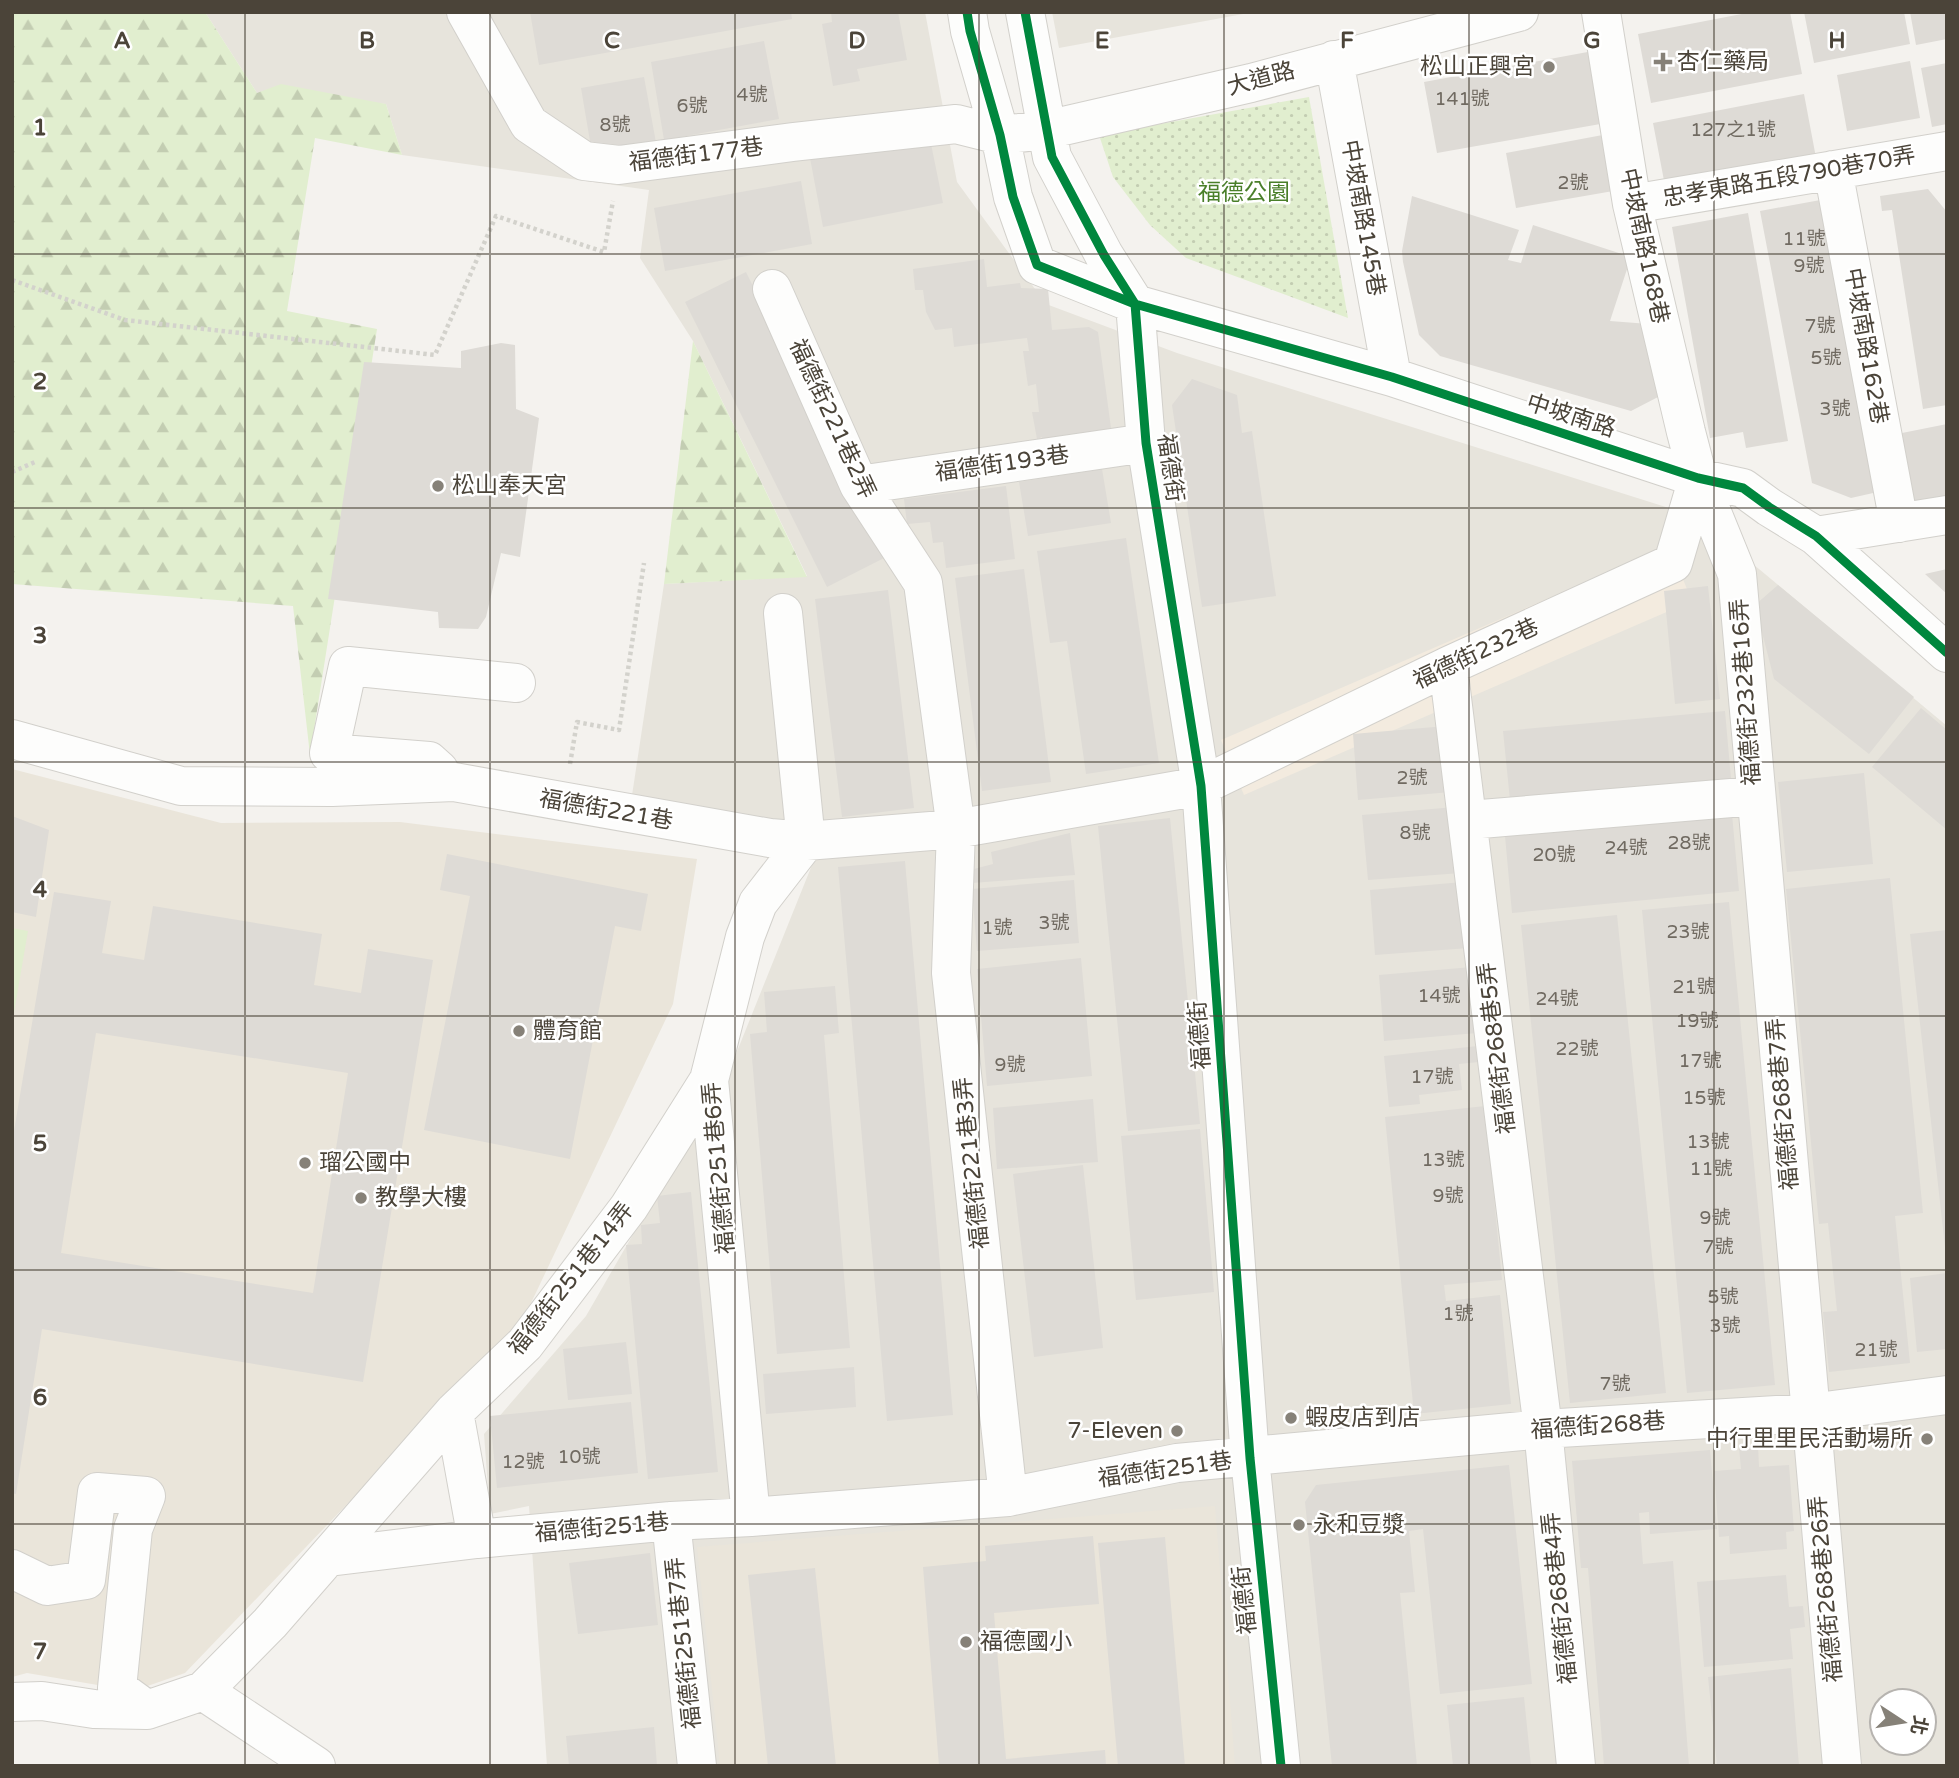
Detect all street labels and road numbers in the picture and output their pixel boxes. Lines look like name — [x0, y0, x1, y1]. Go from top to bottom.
street label: 大道路 — [1224, 57, 1298, 101]
street label: 福德街177巷 — [627, 133, 765, 177]
street label: 中坡南路145巷 — [1335, 138, 1391, 298]
street label: 忠孝東路五段790巷70弄 — [1660, 141, 1918, 213]
street label: 中坡南路168巷 — [1614, 166, 1674, 326]
street label: 中坡南路162巷 — [1838, 266, 1894, 426]
street label: 福德街221巷2弄 — [783, 335, 881, 503]
street label: 中坡南路 — [1523, 388, 1619, 444]
street label: 福德街 — [1151, 432, 1189, 504]
street label: 福德街193巷 — [933, 441, 1071, 487]
street label: 福德街232巷16弄 — [1726, 598, 1766, 786]
street label: 福德街232巷 — [1409, 613, 1543, 695]
street label: 福德街221巷 — [537, 784, 675, 836]
street label: 福德街268巷5弄 — [1473, 961, 1521, 1135]
street label: 福德街 — [1184, 1000, 1216, 1070]
street label: 福德街268巷7弄 — [1762, 1017, 1804, 1191]
street label: 福德街221巷3弄 — [949, 1076, 995, 1250]
street label: 福德街251巷6弄 — [698, 1081, 740, 1255]
street label: 福德街251巷14弄 — [502, 1197, 640, 1361]
street label: 福德街268巷 — [1530, 1407, 1666, 1445]
street label: 福德街251巷 — [1096, 1447, 1234, 1493]
street label: 福德街268巷26弄 — [1804, 1495, 1848, 1683]
street label: 福德街251巷 — [533, 1508, 671, 1548]
street label: 福德街268巷4弄 — [1537, 1511, 1583, 1685]
street label: 福德街251巷7弄 — [661, 1556, 707, 1730]
street label: 福德街 — [1227, 1564, 1263, 1636]

